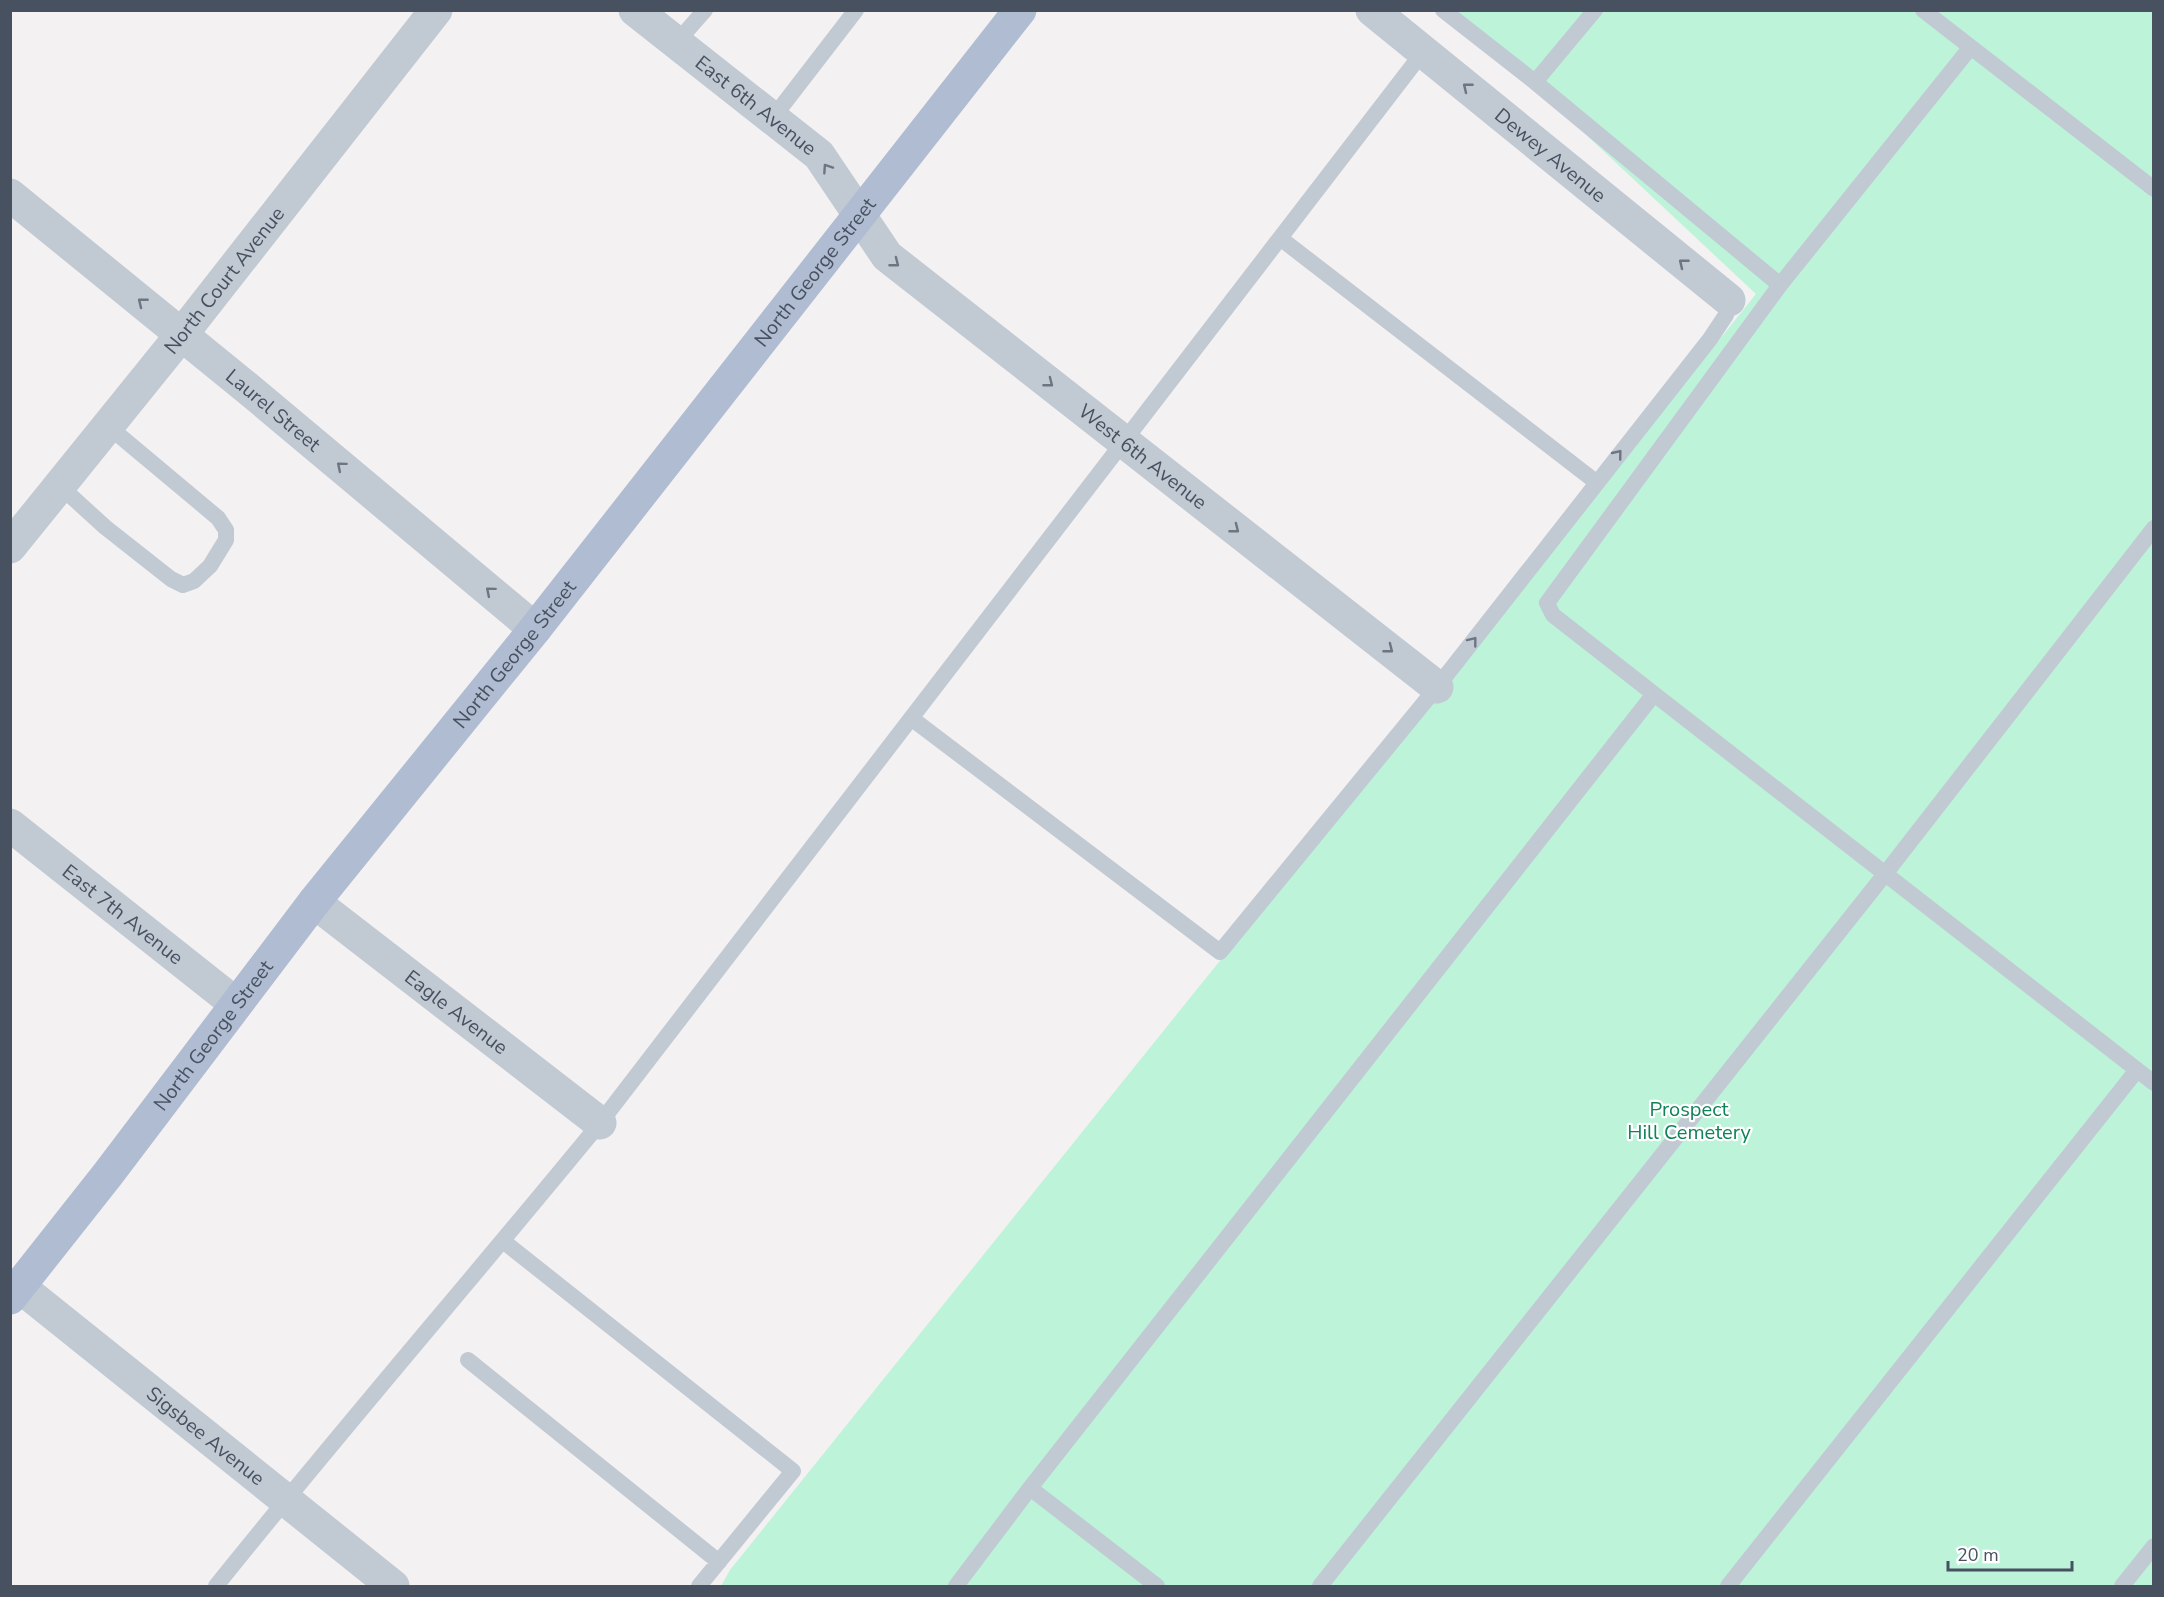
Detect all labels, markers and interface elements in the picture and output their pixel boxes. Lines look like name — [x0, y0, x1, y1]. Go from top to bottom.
street label: East 6th Avenue — [690, 49, 822, 162]
one-way arrow — [1463, 84, 1474, 95]
street label: Dewey Avenue — [1489, 102, 1612, 208]
one-way arrow — [823, 164, 834, 175]
street label: North George Street — [748, 191, 882, 352]
street label: North Court Avenue — [158, 201, 290, 360]
one-way arrow — [888, 255, 899, 266]
one-way arrow — [1679, 260, 1690, 271]
one-way arrow — [138, 298, 149, 309]
street label: Laurel Street — [220, 363, 327, 458]
one-way arrow — [1042, 375, 1053, 386]
street label: West 6th Avenue — [1073, 397, 1213, 515]
one-way arrow — [1611, 450, 1622, 461]
one-way arrow — [337, 462, 348, 473]
one-way arrow — [1228, 522, 1239, 533]
street label: North George Street — [447, 574, 583, 734]
one-way arrow — [486, 588, 497, 599]
one-way arrow — [1465, 637, 1476, 648]
one-way arrow — [1382, 642, 1393, 653]
street label: East 7th Avenue — [57, 858, 189, 971]
street label: North George Street — [147, 954, 280, 1116]
street label: Eagle Avenue — [399, 964, 514, 1061]
park label: Prospect Hill Cemetery — [1627, 1096, 1752, 1146]
street label: Sigsbee Avenue — [141, 1380, 271, 1492]
scale bar — [1948, 1534, 2072, 1572]
text: 20 m — [1957, 1543, 1999, 1567]

